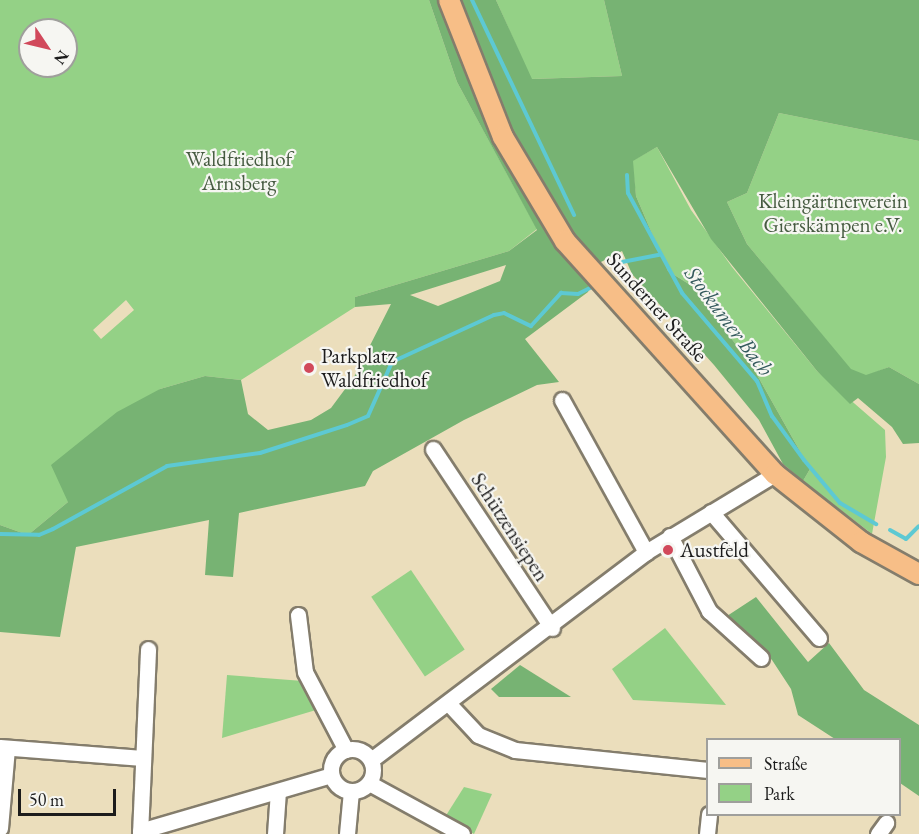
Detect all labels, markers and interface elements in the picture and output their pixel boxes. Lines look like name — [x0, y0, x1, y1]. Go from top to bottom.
north arrow — [18, 18, 78, 78]
text: N — [49, 46, 74, 69]
park label: Waldfriedhof Arnsberg — [186, 146, 292, 196]
park label: Kleingärtnerverein Gierskämpen e.V. — [758, 188, 908, 238]
street label: Sunderner Straße — [601, 247, 713, 367]
water label: Stockumer Bach — [679, 261, 779, 381]
place label: Parkplatz Waldfriedhof — [321, 343, 428, 393]
marker: Parkplatz Waldfriedhof — [302, 361, 316, 375]
street label: Schützensiepen — [466, 468, 554, 586]
place label: Austfeld — [680, 537, 749, 563]
marker: Austfeld — [661, 543, 675, 557]
legend — [706, 738, 901, 816]
text: Straße — [764, 752, 807, 775]
scale bar — [21, 777, 118, 815]
text: Park — [764, 782, 795, 805]
text: 50 m — [29, 788, 64, 811]

